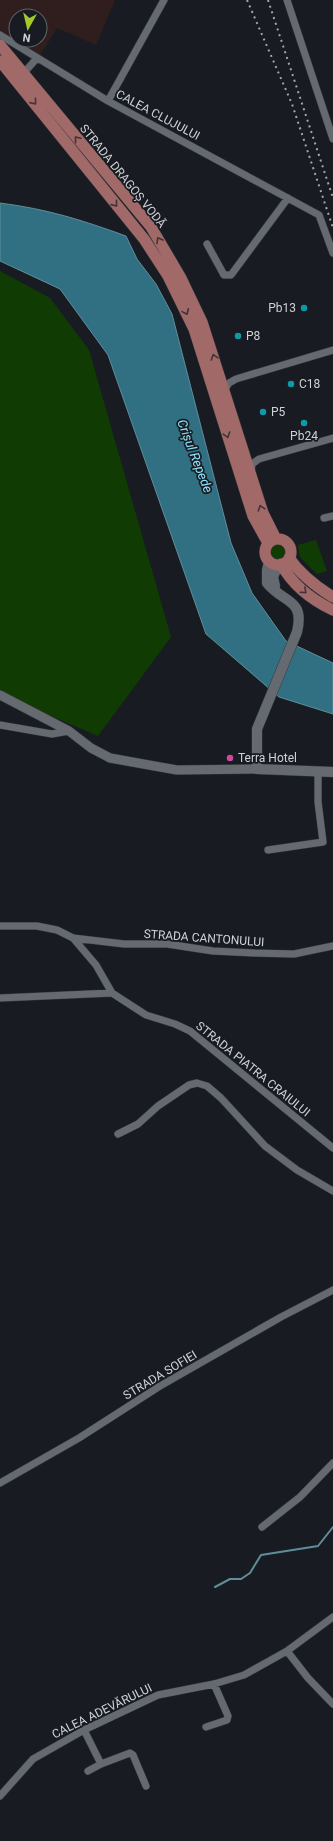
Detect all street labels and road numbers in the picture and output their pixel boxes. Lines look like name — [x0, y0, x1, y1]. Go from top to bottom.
street label: CALEA CLUJULUI — [114, 87, 202, 143]
street label: STRADA DRAGOȘ VODĂ — [76, 121, 170, 231]
street label: STRADA CANTONULUI — [143, 927, 265, 949]
street label: STRADA PIATRA CRAIULUI — [193, 1019, 313, 1119]
street label: STRADA SOFIEI — [121, 1348, 199, 1402]
street label: CALEA ADEVĂRULUI — [49, 1680, 154, 1741]

